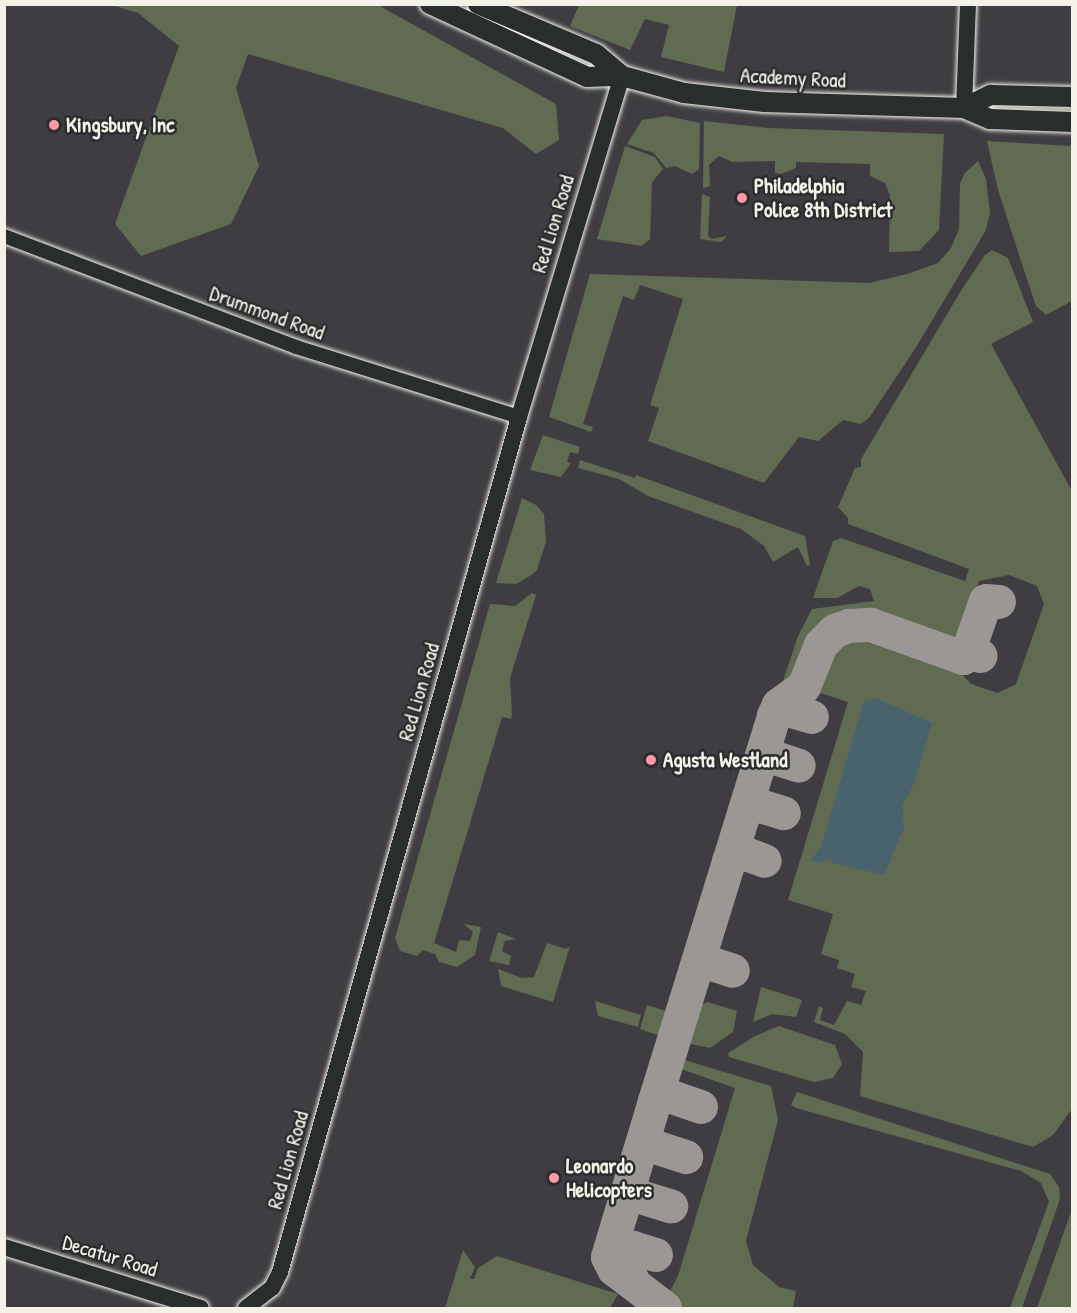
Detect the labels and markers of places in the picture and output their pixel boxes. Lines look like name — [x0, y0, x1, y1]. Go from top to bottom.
place label: Kingsbury, Inc — [66, 112, 174, 138]
marker: Kingsbury, Inc — [47, 118, 61, 132]
place label: Philadelphia Police 8th District — [754, 173, 892, 223]
marker: Philadelphia Police 8th District — [735, 191, 749, 205]
place label: Agusta Westland — [663, 747, 787, 773]
marker: Agusta Westland — [644, 753, 658, 767]
place label: Leonardo Helicopters — [566, 1153, 652, 1203]
marker: Leonardo Helicopters — [547, 1171, 561, 1185]

